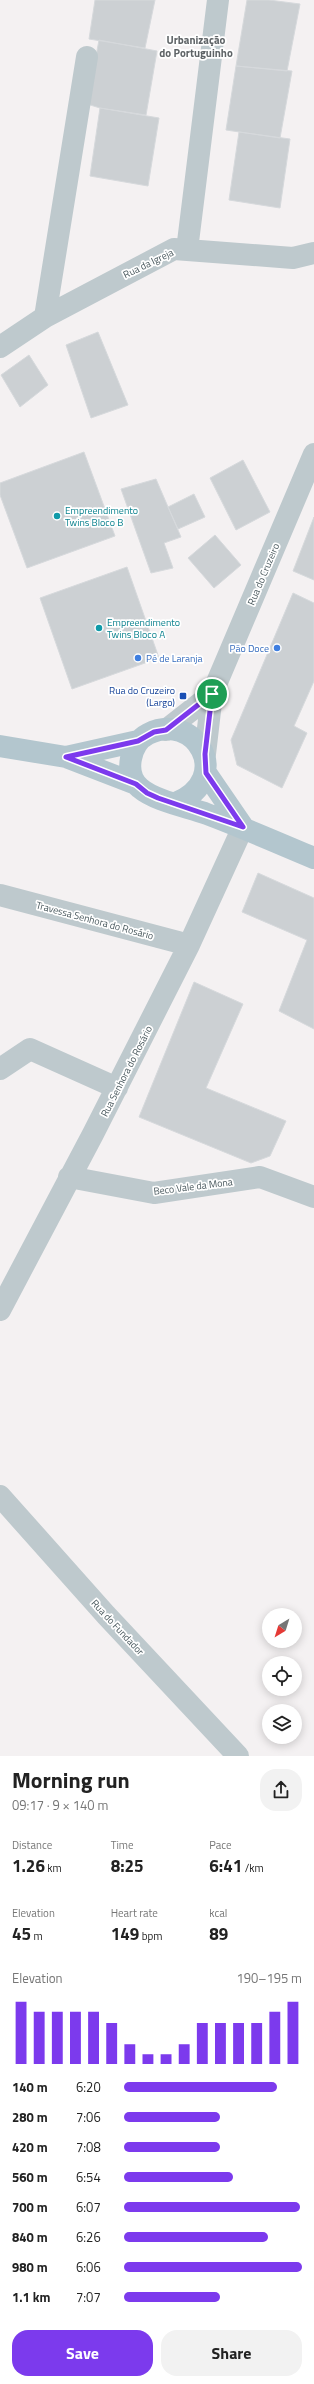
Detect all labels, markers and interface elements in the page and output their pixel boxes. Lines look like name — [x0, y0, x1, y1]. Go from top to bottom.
district label: Urbanização do Portuguinho — [159, 32, 233, 61]
street label: Rua da Igreja — [121, 245, 176, 282]
place label: Empreendimento Twins Bloco B — [65, 503, 138, 530]
marker: Empreendimento Twins Bloco B — [52, 511, 62, 521]
street label: Rua do Cruzeiro — [244, 541, 283, 608]
place label: Empreendimento Twins Bloco A — [107, 615, 180, 642]
marker: Empreendimento Twins Bloco A — [94, 623, 104, 633]
place label: Pão Doce — [230, 641, 269, 656]
marker: Pão Doce — [272, 643, 282, 653]
place label: Pé de Laranja — [146, 651, 203, 666]
marker: Pé de Laranja — [133, 653, 143, 663]
pin — [195, 677, 229, 711]
place label: Rua do Cruzeiro (Largo) — [109, 683, 175, 710]
icon: arrive — [201, 683, 223, 705]
marker: Rua do Cruzeiro (Largo) — [178, 691, 188, 701]
street label: Travessa Senhora do Rosário — [34, 898, 155, 943]
street label: Rua Senhora do Rosário — [97, 1023, 156, 1119]
street label: Beco Vale da Mona — [153, 1174, 233, 1199]
street label: Rua do Fundador — [88, 1596, 148, 1659]
north arrow — [262, 1608, 302, 1648]
map controls — [262, 1608, 302, 1744]
button: locate — [262, 1656, 302, 1696]
button: layers — [262, 1704, 302, 1744]
text: Morning run — [12, 1763, 130, 1797]
button: share — [260, 1769, 302, 1811]
text: 09:17 · 9 × 140 m — [12, 1795, 108, 1815]
text: Distance — [12, 1837, 52, 1853]
text: Time — [111, 1837, 134, 1853]
text: Pace — [209, 1837, 232, 1853]
text: 1.26 — [12, 1853, 45, 1879]
text: 8:25 — [111, 1853, 144, 1879]
text: 6:41 — [209, 1853, 242, 1879]
text: km — [45, 1860, 62, 1876]
text: /km — [242, 1860, 264, 1876]
text: Elevation — [12, 1905, 55, 1921]
text: Heart rate — [111, 1905, 158, 1921]
text: kcal — [209, 1905, 227, 1921]
text: 45 — [12, 1921, 31, 1947]
text: 149 — [111, 1921, 139, 1947]
text: 89 — [209, 1921, 228, 1947]
text: m — [31, 1928, 43, 1944]
text: bpm — [139, 1928, 162, 1944]
text: Elevation — [12, 1968, 63, 1988]
text: 190–195 m — [236, 1968, 302, 1988]
text: 140 m — [12, 2077, 48, 2097]
text: 6:20 — [76, 2077, 101, 2097]
text: 280 m — [12, 2107, 48, 2127]
text: 7:06 — [76, 2107, 101, 2127]
text: 420 m — [12, 2137, 48, 2157]
text: 7:08 — [76, 2137, 101, 2157]
text: 560 m — [12, 2167, 48, 2187]
text: 6:54 — [76, 2167, 101, 2187]
text: 700 m — [12, 2197, 48, 2217]
text: 6:07 — [76, 2197, 101, 2217]
text: 840 m — [12, 2227, 48, 2247]
text: 6:26 — [76, 2227, 101, 2247]
text: 980 m — [12, 2257, 48, 2277]
text: 6:06 — [76, 2257, 101, 2277]
text: 1.1 km — [12, 2287, 50, 2307]
text: 7:07 — [76, 2287, 101, 2307]
button: Save — [12, 2330, 153, 2376]
button: Share — [161, 2330, 302, 2376]

